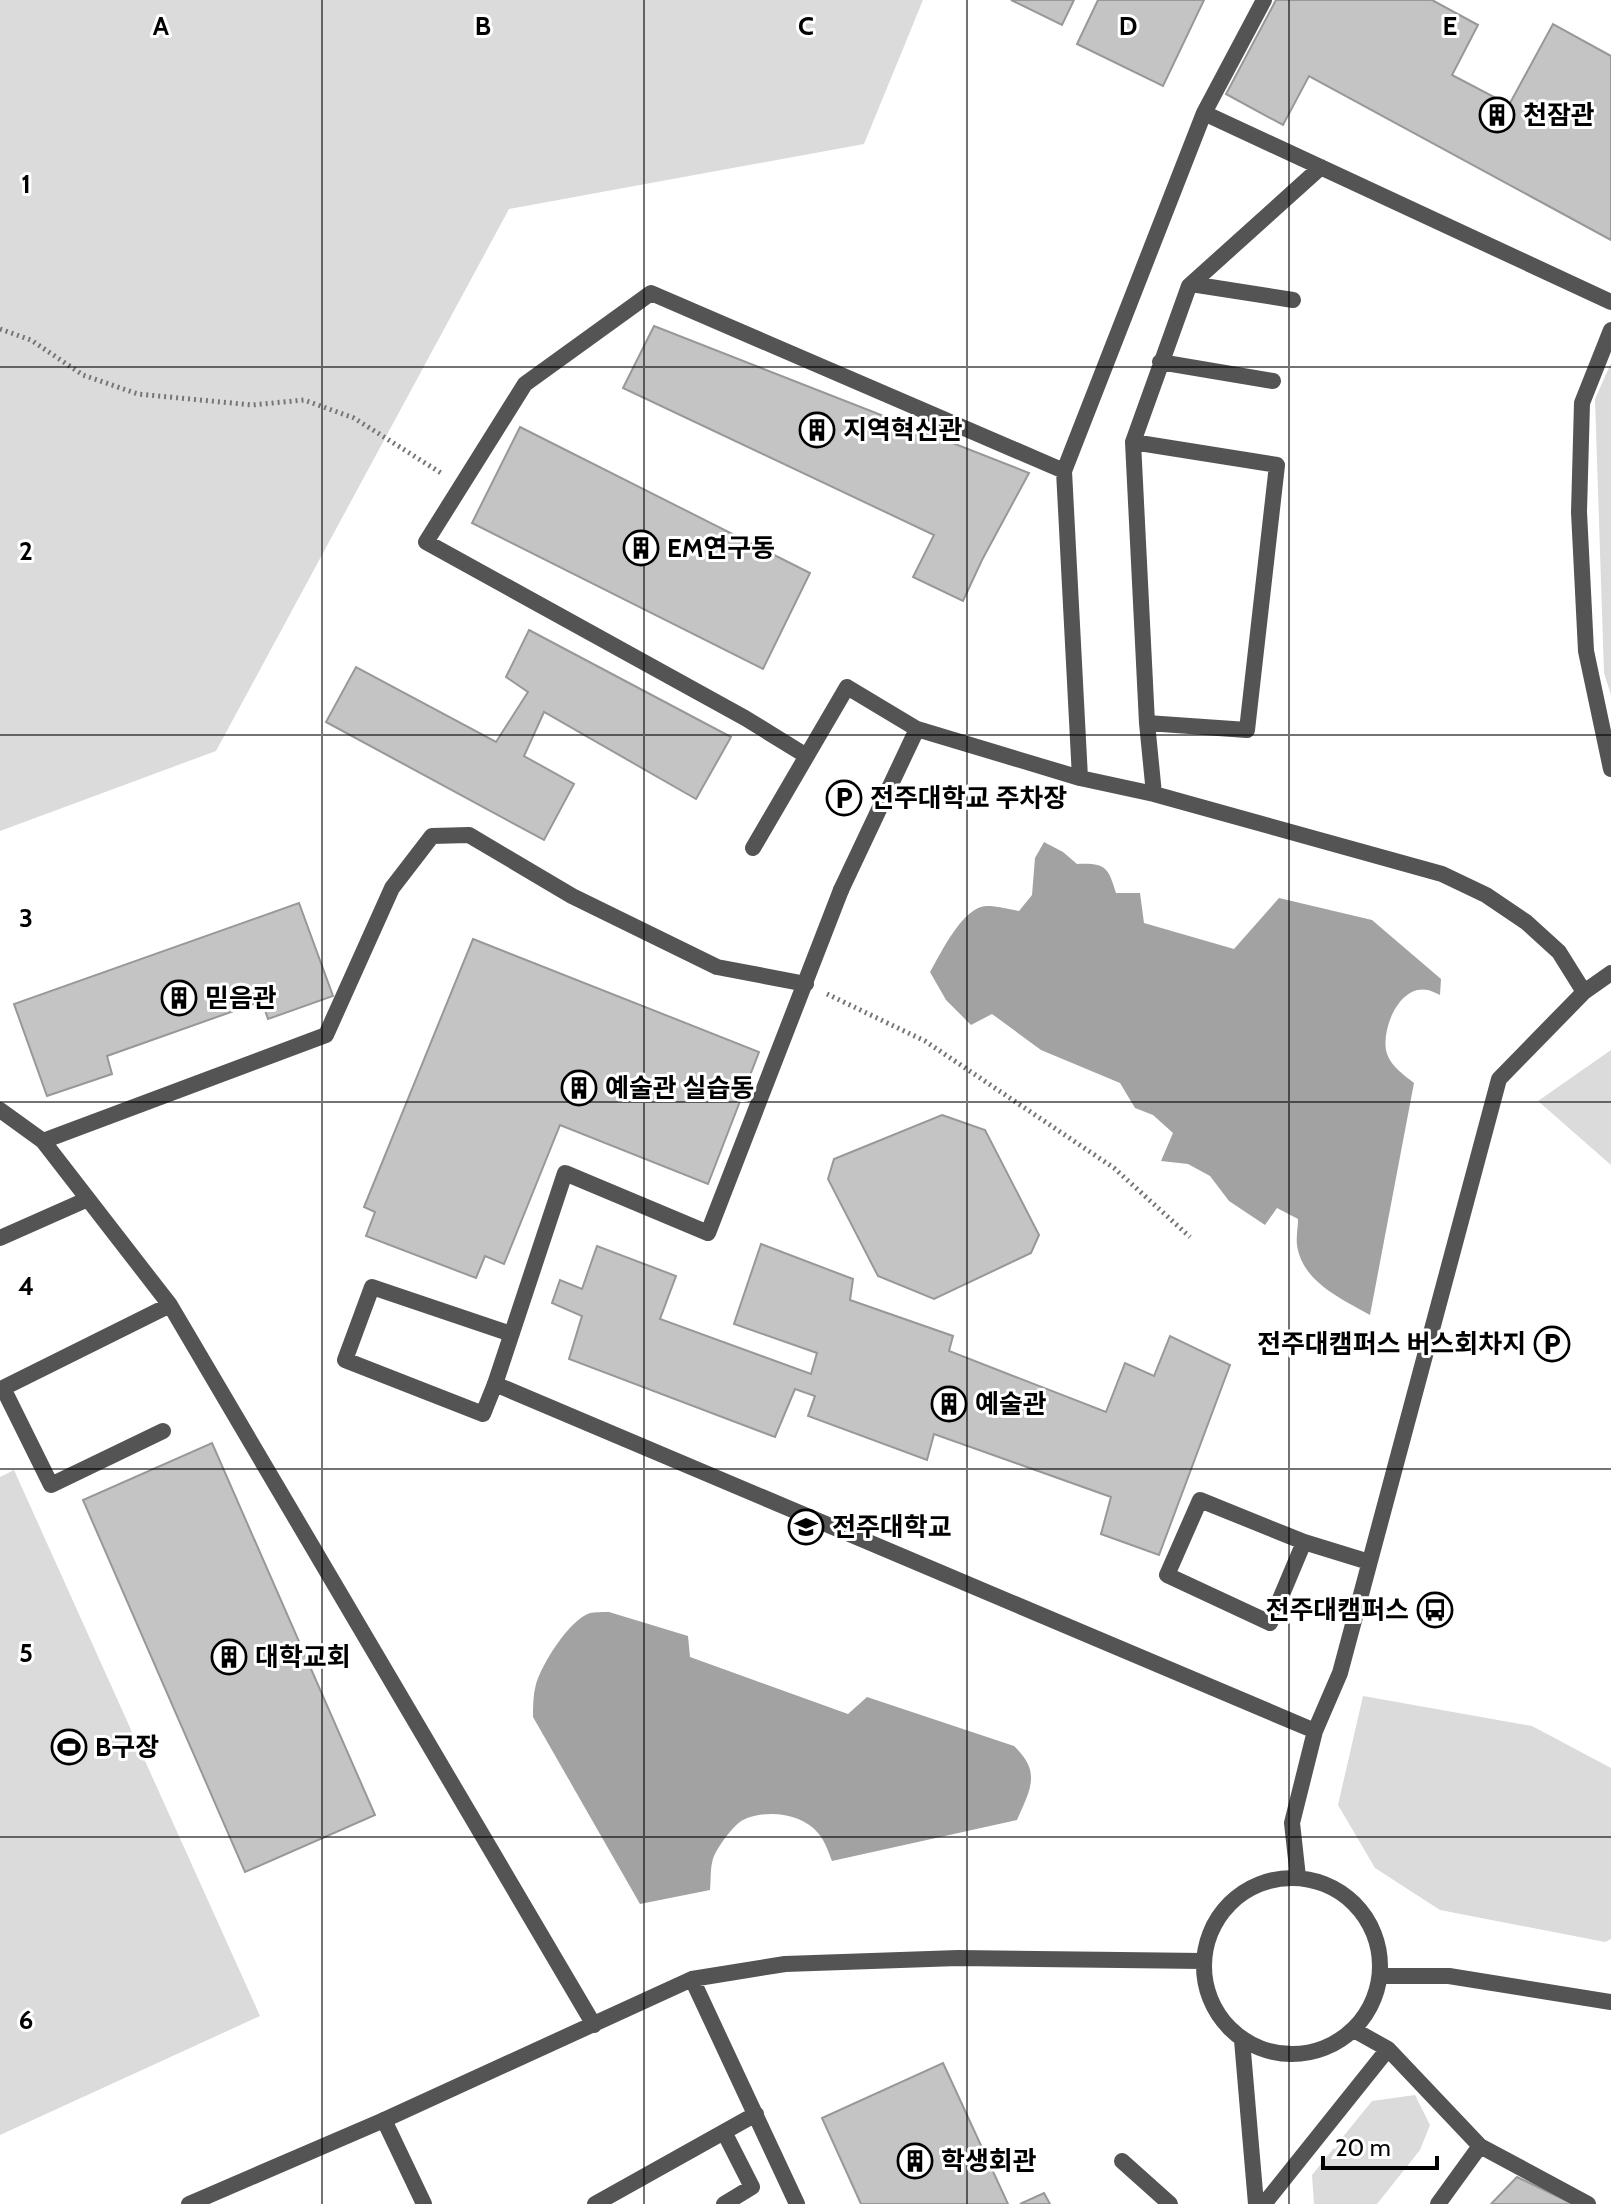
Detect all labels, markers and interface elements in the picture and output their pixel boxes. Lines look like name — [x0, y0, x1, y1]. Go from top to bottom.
text: A — [153, 10, 170, 42]
text: B — [475, 10, 491, 42]
text: C — [798, 10, 814, 42]
text: D — [1119, 10, 1137, 42]
text: E — [1443, 10, 1457, 42]
building icon: 천잠관 — [1478, 96, 1516, 134]
place label: 천잠관 — [1523, 99, 1595, 131]
text: 1 — [21, 168, 31, 200]
building icon: 지역혁신관 — [798, 411, 836, 449]
place label: 지역혁신관 — [843, 414, 963, 446]
building icon: EM연구동 — [622, 529, 660, 567]
place label: EM연구동 — [667, 532, 775, 564]
text: 2 — [19, 535, 33, 567]
parking icon: 전주대학교 주차장 — [825, 779, 863, 817]
place label: 전주대학교 주차장 — [870, 782, 1067, 814]
text: 3 — [19, 902, 33, 934]
building icon: 믿음관 — [160, 979, 198, 1017]
place label: 믿음관 — [205, 982, 277, 1014]
building icon: 예술관 실습동 — [560, 1069, 598, 1107]
place label: 예술관 실습동 — [605, 1072, 754, 1104]
text: 4 — [18, 1270, 34, 1302]
parking icon: 전주대캠퍼스 버스회차지 — [1533, 1325, 1571, 1363]
place label: 전주대캠퍼스 버스회차지 — [1257, 1328, 1526, 1360]
building icon: 예술관 — [930, 1385, 968, 1423]
place label: 예술관 — [975, 1388, 1047, 1420]
school or university icon: 전주대학교 — [787, 1508, 825, 1546]
place label: 전주대학교 — [832, 1511, 952, 1543]
bus stop icon: 전주대캠퍼스 — [1416, 1591, 1454, 1629]
place label: 전주대캠퍼스 — [1265, 1594, 1409, 1626]
text: 5 — [19, 1637, 33, 1669]
building icon: 대학교회 — [210, 1638, 248, 1676]
place label: 대학교회 — [255, 1641, 351, 1673]
sports icon: B구장 — [50, 1728, 88, 1766]
place label: B구장 — [95, 1731, 159, 1763]
text: 6 — [19, 2004, 33, 2036]
scale bar — [1323, 2120, 1437, 2170]
text: 20 m — [1335, 2133, 1391, 2162]
building icon: 학생회관 — [896, 2142, 934, 2180]
place label: 학생회관 — [941, 2145, 1037, 2177]

